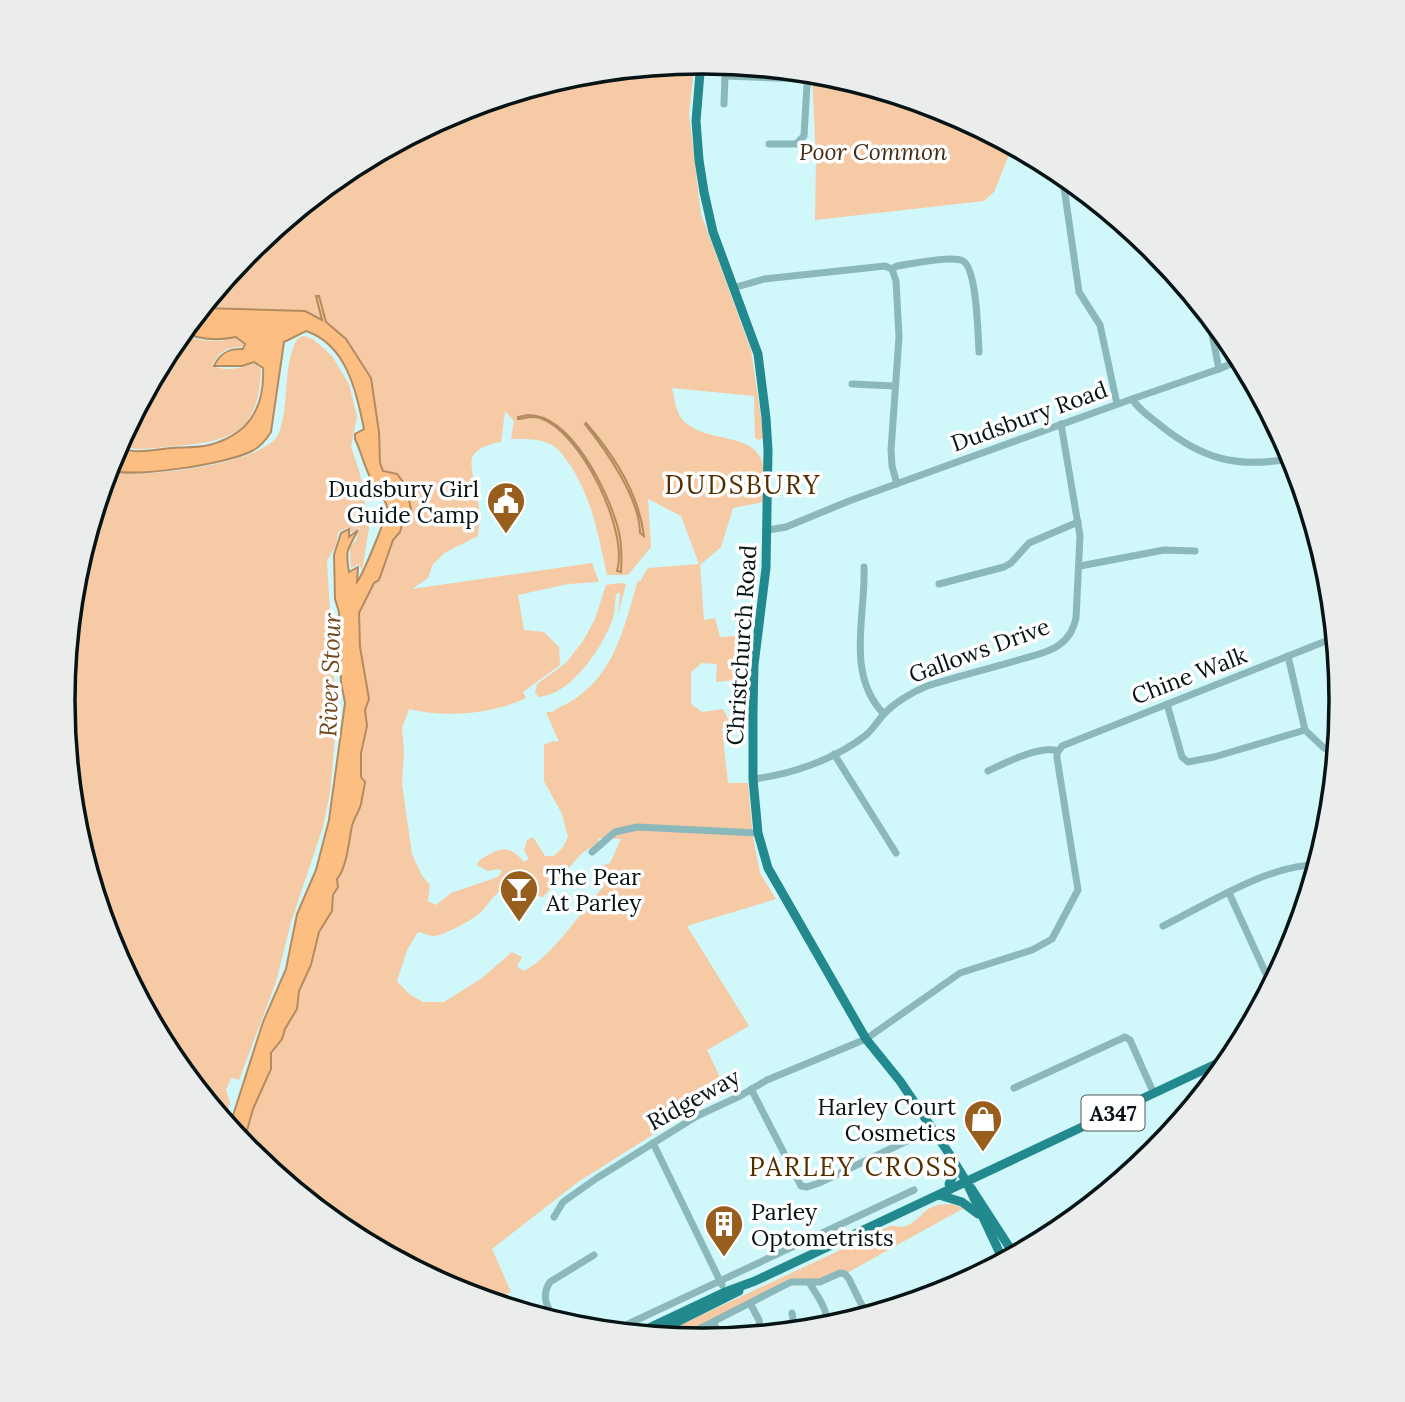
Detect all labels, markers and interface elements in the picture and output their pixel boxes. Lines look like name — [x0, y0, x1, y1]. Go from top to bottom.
park label: Poor Common — [799, 137, 947, 166]
street label: Dudsbury Road — [947, 374, 1111, 458]
district label: DUDSBURY — [665, 468, 821, 501]
place label: Dudsbury Girl Guide Camp — [328, 474, 479, 529]
public building icon: Dudsbury Girl Guide Camp — [485, 480, 527, 535]
street label: Christchurch Road — [720, 544, 762, 746]
street label: Gallows Drive — [905, 611, 1053, 689]
water label: River Stour — [312, 612, 348, 738]
street label: Chine Walk — [1127, 640, 1251, 710]
place label: The Pear At Parley — [545, 862, 642, 917]
bar icon: The Pear At Parley — [498, 868, 540, 923]
street label: Ridgeway — [642, 1061, 745, 1136]
place label: Harley Court Cosmetics — [817, 1092, 956, 1147]
road number: A347 — [1082, 1096, 1144, 1130]
shop icon: Harley Court Cosmetics — [962, 1098, 1004, 1153]
district label: PARLEY CROSS — [749, 1150, 959, 1183]
place label: Parley Optometrists — [751, 1197, 894, 1252]
building icon: Parley Optometrists — [703, 1203, 745, 1258]

